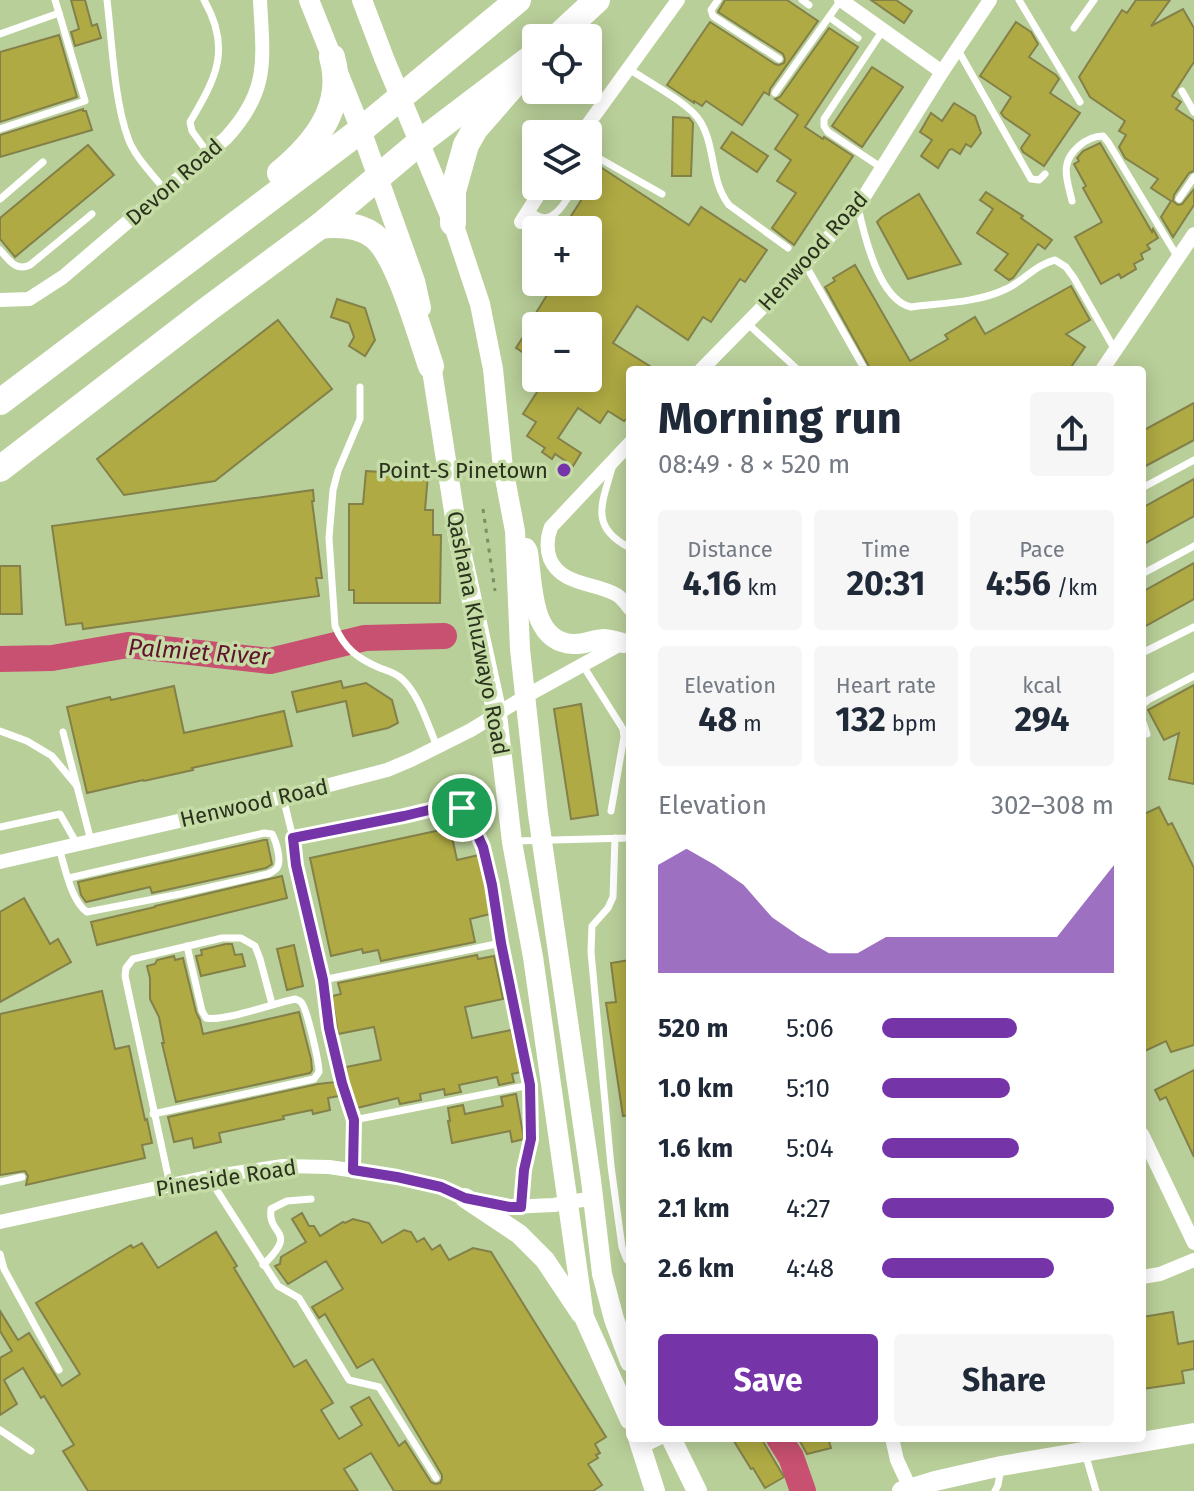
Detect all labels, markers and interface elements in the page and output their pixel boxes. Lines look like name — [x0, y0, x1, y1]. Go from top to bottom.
map controls — [522, 24, 602, 392]
button: locate — [522, 24, 602, 104]
button: layers — [522, 120, 602, 200]
street label: Devon Road — [120, 133, 228, 231]
street label: Henwood Road — [752, 186, 874, 316]
button: + — [522, 216, 602, 296]
button: − — [522, 312, 602, 392]
text: Morning run — [658, 392, 902, 445]
button: share — [1030, 392, 1114, 476]
text: 08:49 · 8 × 520 m — [658, 449, 850, 480]
place label: Point-S Pinetown — [378, 457, 548, 484]
marker: Point-S Pinetown — [555, 461, 573, 479]
street label: Qashana Khuzwayo Road — [441, 509, 515, 757]
text: Distance — [687, 536, 773, 563]
text: Time — [862, 536, 910, 563]
text: Pace — [1019, 536, 1065, 563]
text: 4.16 — [683, 563, 741, 604]
text: 20:31 — [847, 563, 925, 604]
text: 4:56 — [986, 563, 1051, 604]
text: km — [741, 574, 777, 601]
text: /km — [1051, 574, 1098, 601]
water label: Palmiet River — [127, 633, 272, 671]
text: Elevation — [684, 672, 776, 699]
text: Heart rate — [836, 672, 936, 699]
text: kcal — [1022, 672, 1062, 699]
text: 48 — [698, 699, 737, 740]
text: 132 — [835, 699, 886, 740]
text: 294 — [1014, 699, 1070, 740]
text: m — [737, 710, 762, 737]
text: bpm — [886, 710, 937, 737]
street label: Henwood Road — [177, 773, 331, 833]
pin — [428, 774, 496, 842]
icon: arrive — [440, 786, 484, 830]
text: Elevation — [658, 790, 767, 821]
text: 302–308 m — [991, 790, 1114, 821]
text: 520 m — [658, 1013, 728, 1044]
text: 5:06 — [786, 1013, 834, 1044]
text: 1.0 km — [658, 1073, 734, 1104]
text: 5:10 — [786, 1073, 830, 1104]
text: 1.6 km — [658, 1133, 733, 1164]
text: 5:04 — [786, 1133, 834, 1164]
street label: Pineside Road — [154, 1154, 298, 1202]
text: 2.1 km — [658, 1193, 730, 1224]
text: 4:27 — [786, 1193, 830, 1224]
text: 2.6 km — [658, 1253, 735, 1284]
text: 4:48 — [786, 1253, 834, 1284]
button: Save — [658, 1334, 878, 1426]
button: Share — [894, 1334, 1114, 1426]

